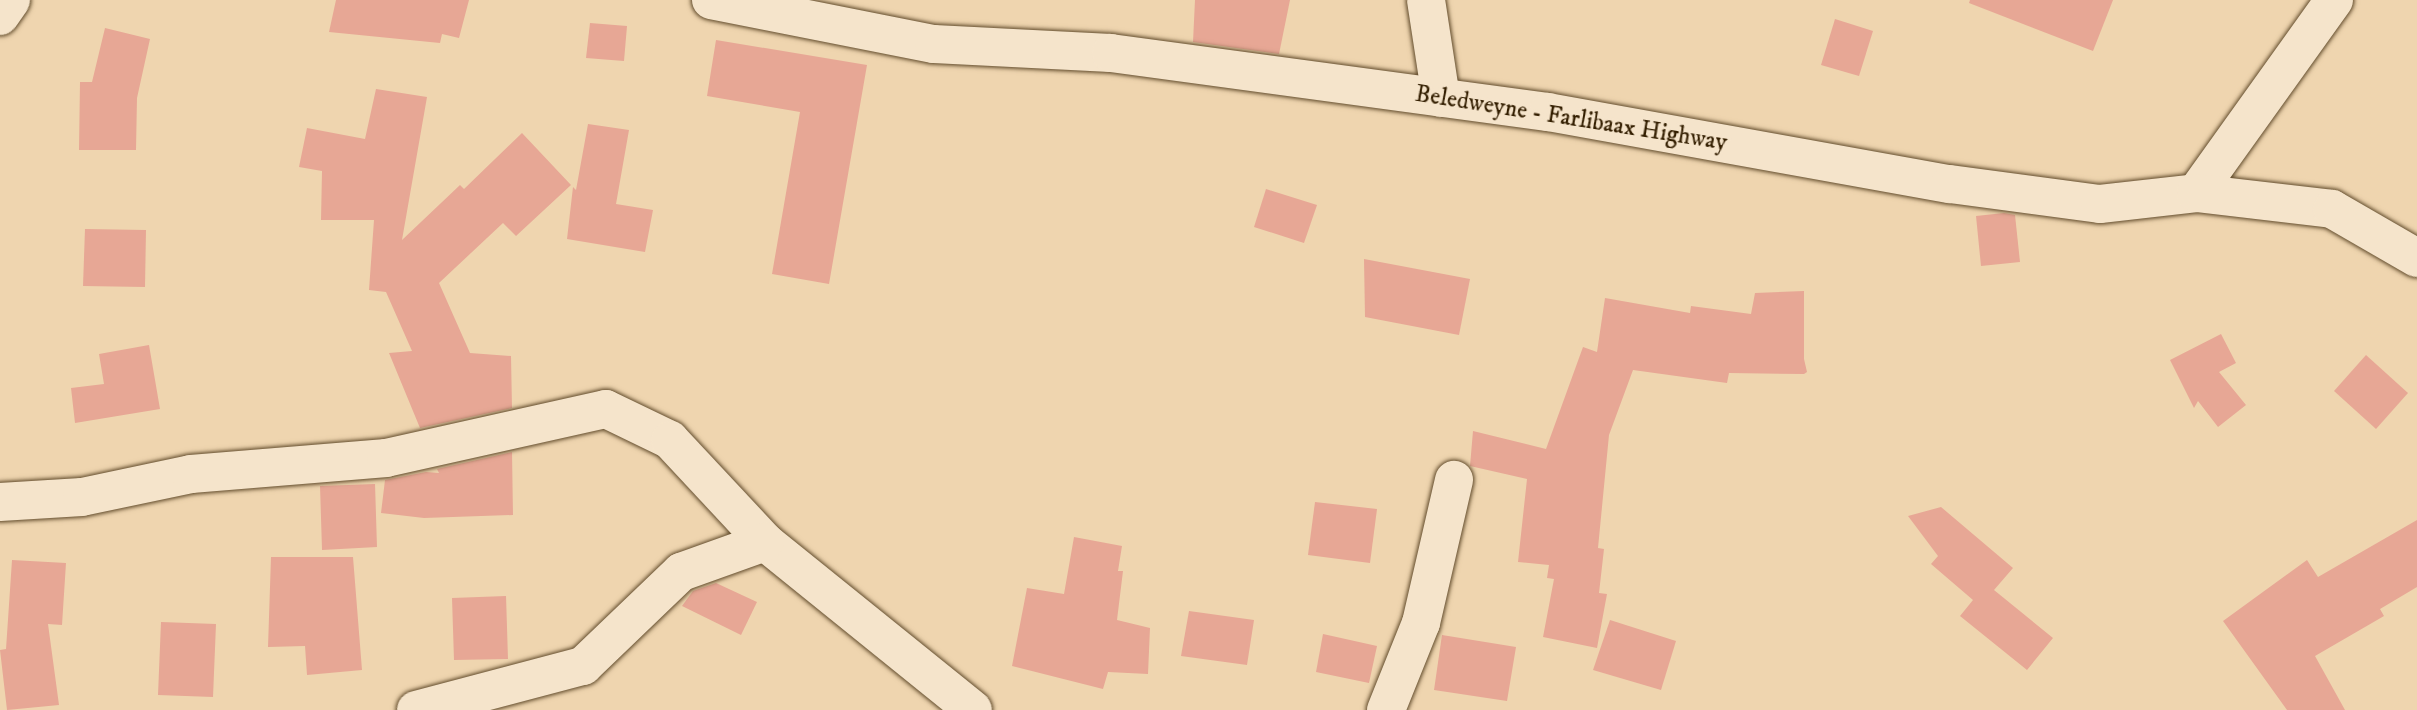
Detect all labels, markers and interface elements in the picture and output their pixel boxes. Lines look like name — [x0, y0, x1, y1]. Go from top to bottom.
street label: Beledweyne - Farlibaax Highway — [1413, 80, 1729, 158]

